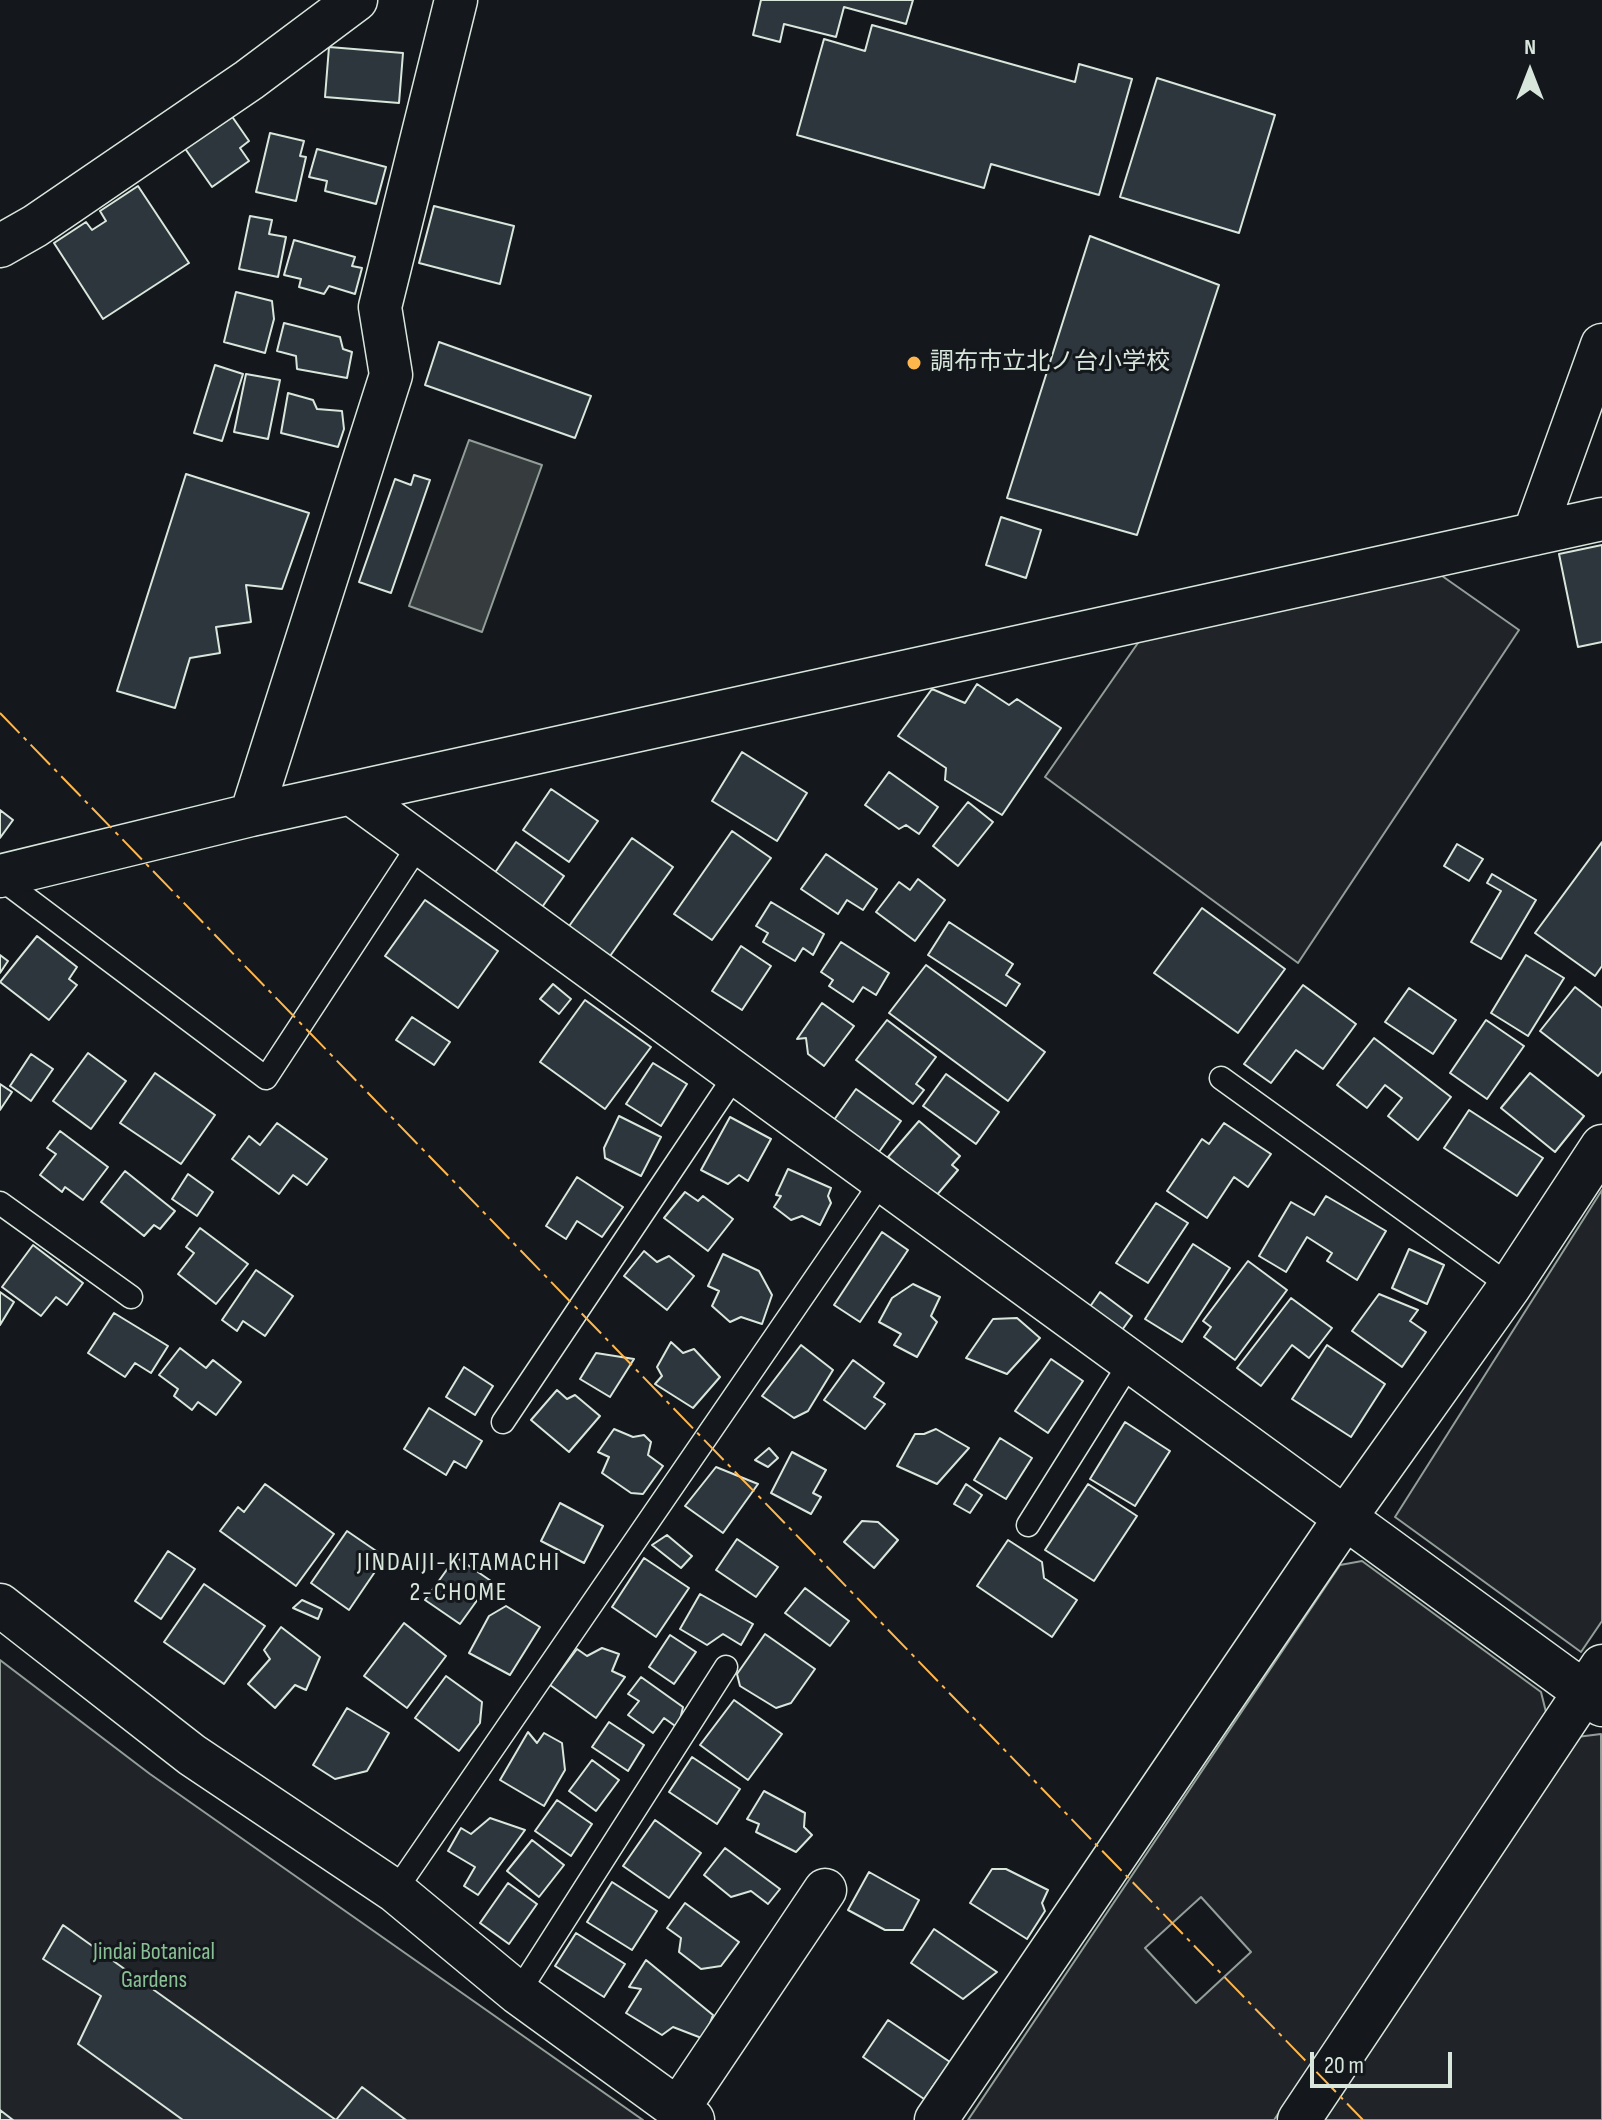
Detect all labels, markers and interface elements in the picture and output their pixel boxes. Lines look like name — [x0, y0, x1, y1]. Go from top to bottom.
north arrow — [1490, 32, 1570, 112]
text: N — [1524, 34, 1536, 61]
place label: 調布市立北ノ台小学校 — [930, 349, 1170, 377]
marker: 調布市立北ノ台小学校 — [905, 354, 923, 372]
district label: JINDAIJI-KITAMACHI 2-CHOME — [357, 1547, 561, 1608]
park label: Jindai Botanical Gardens — [93, 1939, 215, 1995]
scale bar — [1314, 2036, 1456, 2086]
text: 20 m — [1324, 2051, 1364, 2080]

